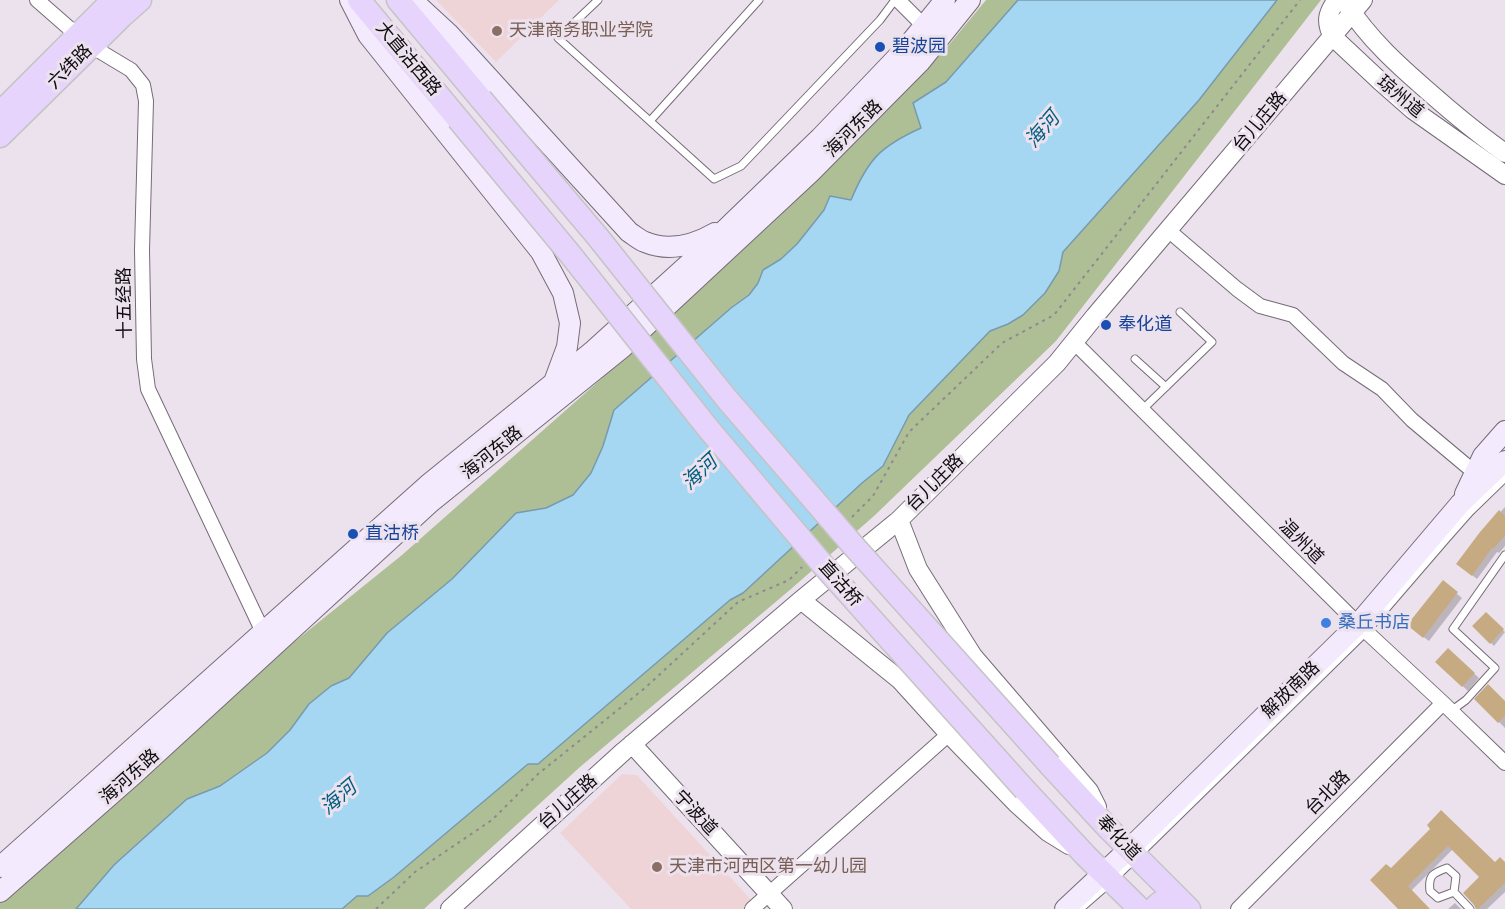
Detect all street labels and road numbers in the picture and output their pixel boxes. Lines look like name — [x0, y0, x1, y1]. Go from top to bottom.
street label: 大直沽西路 — [371, 18, 445, 100]
street label: 六纬路 — [43, 40, 97, 94]
street label: 琼州道 — [1372, 71, 1428, 123]
street label: 台儿庄路 — [1229, 87, 1291, 157]
street label: 海河东路 — [821, 96, 887, 162]
street label: 十五经路 — [114, 267, 136, 339]
street label: 海河东路 — [457, 422, 527, 484]
street label: 台儿庄路 — [902, 450, 968, 516]
street label: 温州道 — [1274, 515, 1328, 569]
street label: 直沽桥 — [814, 557, 866, 611]
street label: 解放南路 — [1258, 657, 1324, 723]
street label: 海河东路 — [96, 745, 164, 809]
street label: 台北路 — [1301, 766, 1355, 820]
street label: 台儿庄路 — [534, 770, 602, 834]
street label: 宁波道 — [669, 786, 721, 840]
street label: 奉化道 — [1091, 811, 1145, 865]

